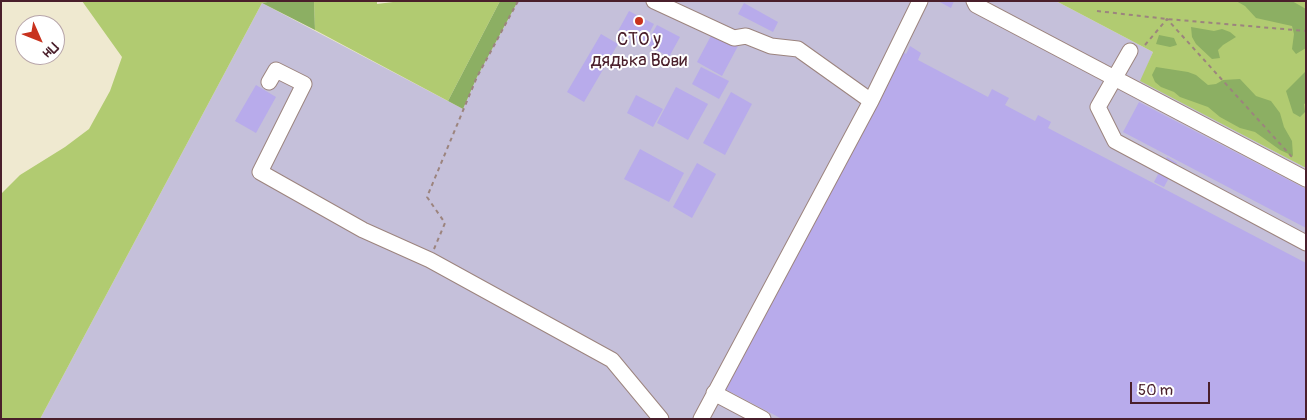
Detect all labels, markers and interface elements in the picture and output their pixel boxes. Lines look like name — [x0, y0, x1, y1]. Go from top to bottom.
north arrow — [15, 15, 65, 65]
marker: СТО у дядька Вови — [633, 15, 645, 27]
place label: СТО у дядька Вови — [591, 29, 687, 72]
text: Пн — [39, 39, 62, 62]
scale bar — [1132, 372, 1212, 404]
text: 50 m — [1138, 381, 1173, 400]

